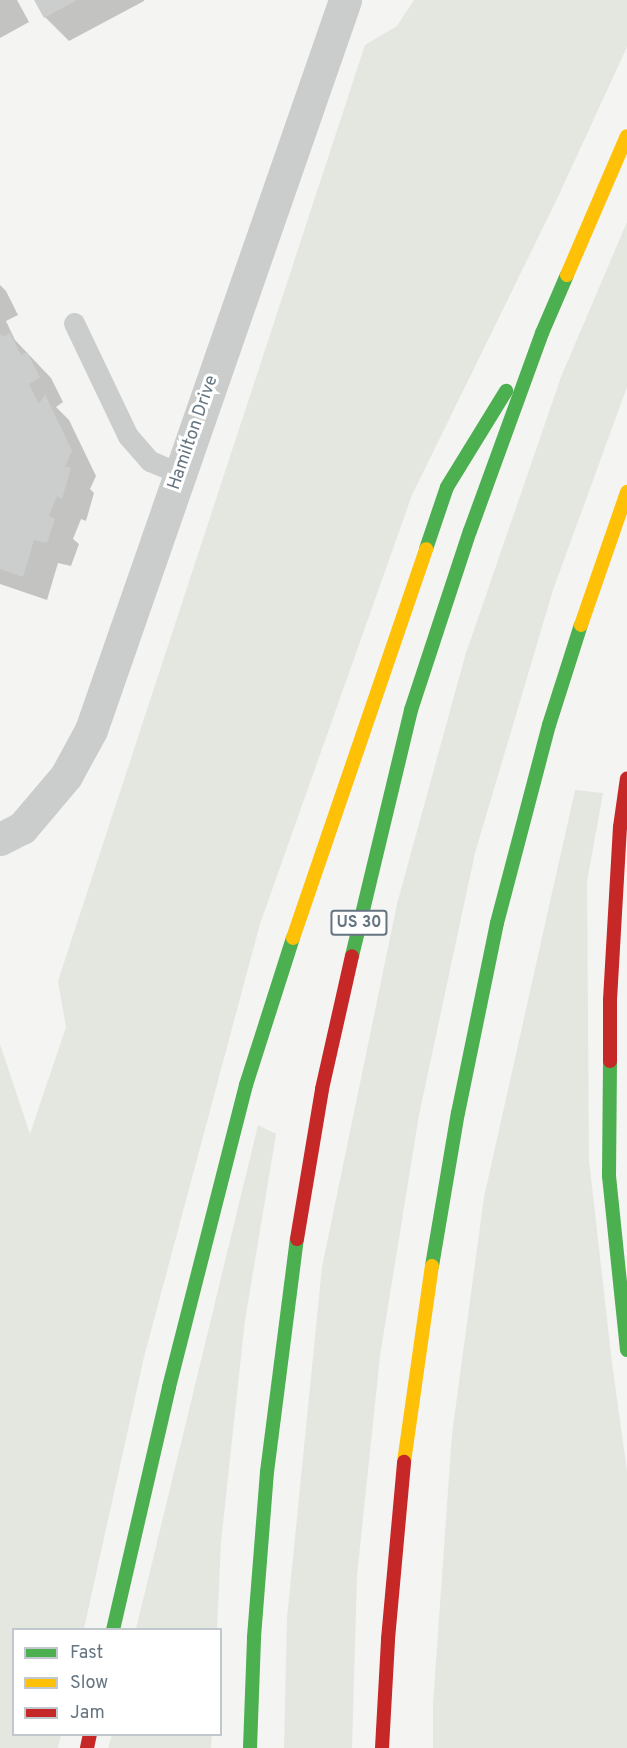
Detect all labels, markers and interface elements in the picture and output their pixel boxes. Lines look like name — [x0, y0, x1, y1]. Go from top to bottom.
street label: Hamilton Drive — [164, 373, 224, 493]
road number: US 30 — [329, 910, 389, 936]
legend — [12, 1628, 222, 1736]
text: Fast — [70, 1642, 103, 1665]
text: Slow — [70, 1672, 108, 1695]
text: Jam — [70, 1702, 105, 1725]

